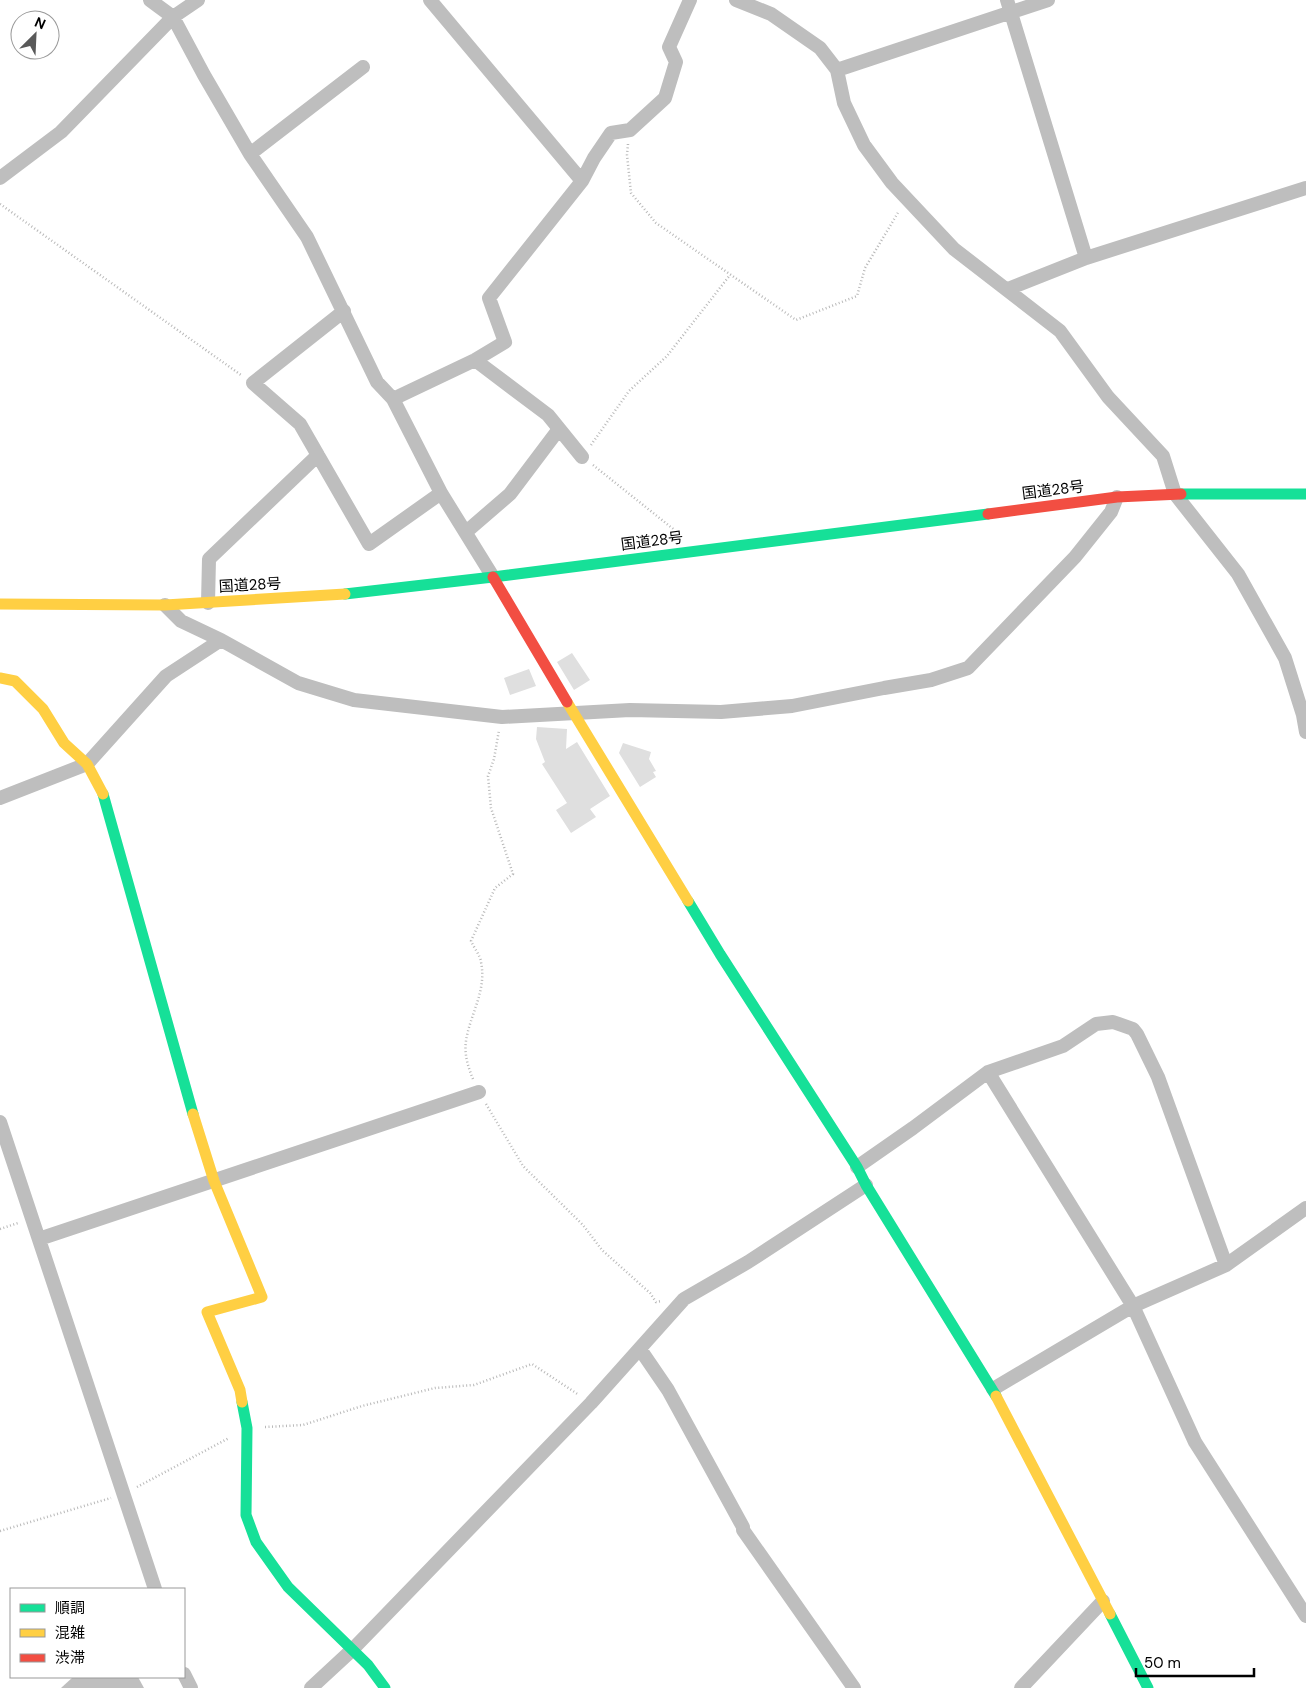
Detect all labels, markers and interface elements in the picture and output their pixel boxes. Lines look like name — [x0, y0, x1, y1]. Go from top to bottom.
north arrow — [10, 10, 60, 60]
text: N — [32, 13, 49, 33]
street label: 国道28号 — [1021, 476, 1085, 504]
street label: 国道28号 — [620, 527, 684, 555]
street label: 国道28号 — [218, 573, 282, 597]
legend — [10, 1588, 185, 1678]
text: 順調 — [55, 1598, 85, 1618]
text: 混雑 — [55, 1623, 85, 1643]
scale bar — [1136, 1646, 1254, 1678]
text: 渋滞 — [55, 1648, 85, 1668]
text: 50 m — [1144, 1653, 1181, 1673]

